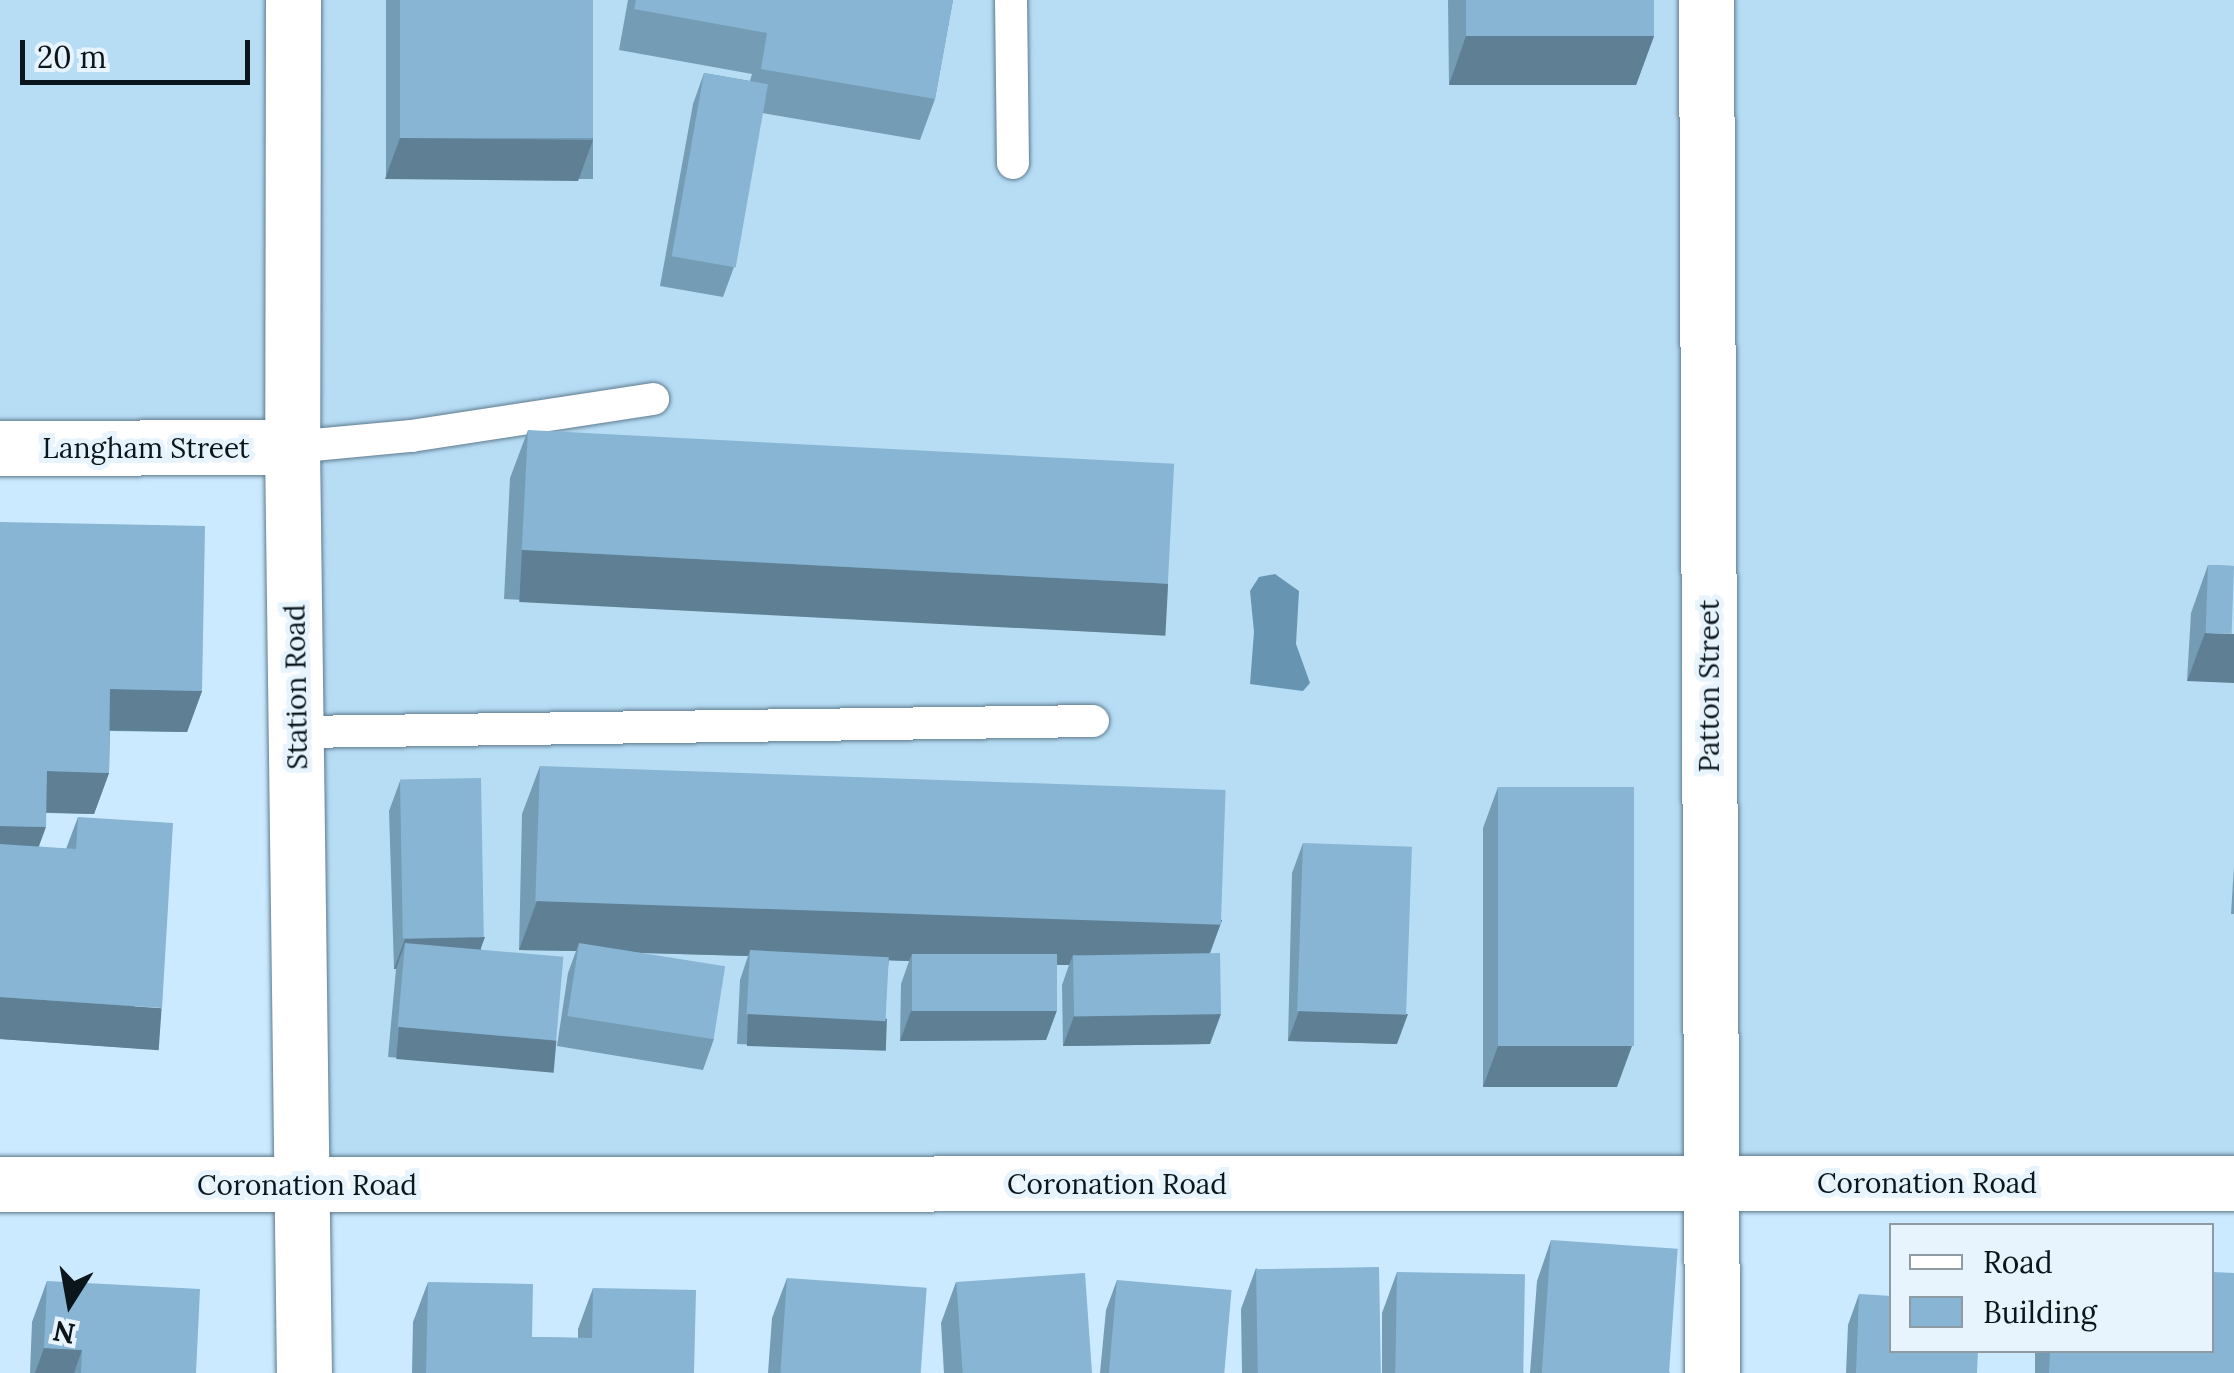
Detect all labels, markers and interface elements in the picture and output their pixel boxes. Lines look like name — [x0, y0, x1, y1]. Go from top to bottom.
scale bar — [25, 20, 255, 82]
text: 20 m — [37, 38, 106, 76]
street label: Langham Street — [42, 431, 250, 465]
street label: Patton Street — [1692, 599, 1726, 773]
street label: Station Road — [278, 604, 314, 770]
street label: Coronation Road — [1817, 1166, 2037, 1200]
street label: Coronation Road — [1007, 1167, 1227, 1201]
street label: Coronation Road — [197, 1168, 417, 1202]
legend — [1889, 1223, 2214, 1353]
text: Road — [1983, 1243, 2053, 1281]
north arrow — [20, 1253, 120, 1353]
text: Building — [1983, 1293, 2097, 1331]
text: N — [50, 1313, 78, 1352]

